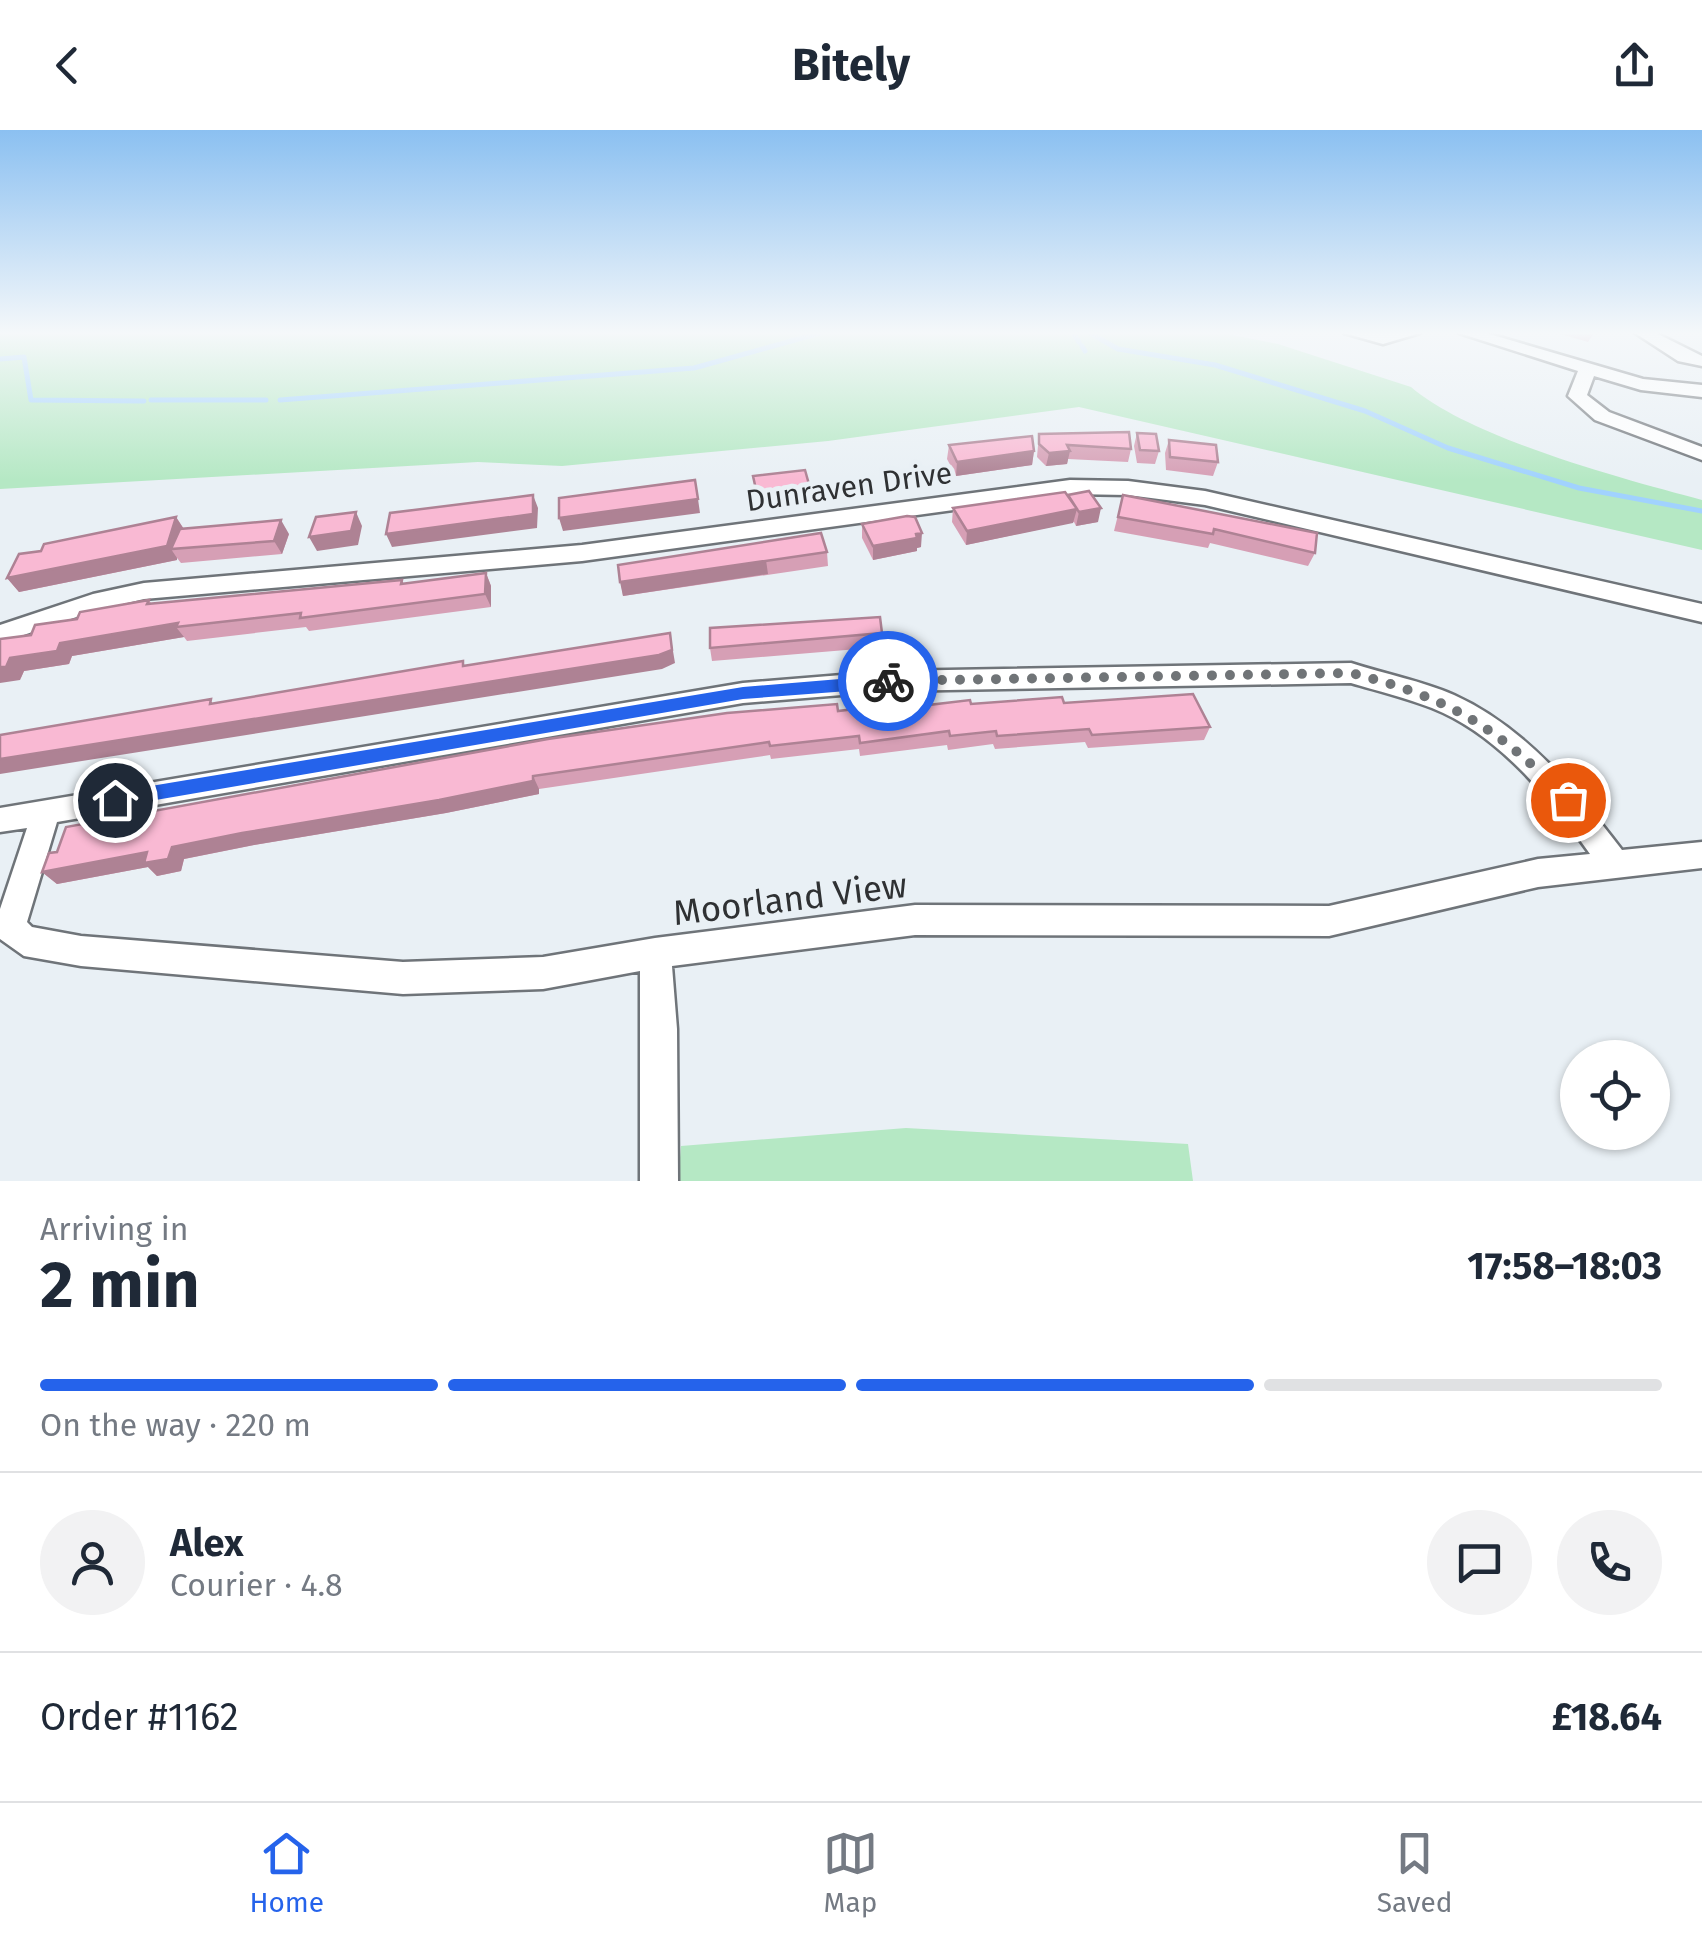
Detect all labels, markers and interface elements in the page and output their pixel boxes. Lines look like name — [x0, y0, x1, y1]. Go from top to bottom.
icon: back — [40, 38, 95, 93]
text: Bitely — [792, 38, 910, 92]
icon: share — [1607, 38, 1662, 93]
street label: Dunraven Drive — [744, 455, 954, 519]
courier — [838, 631, 938, 731]
icon: bike — [861, 654, 916, 709]
pin — [73, 758, 158, 843]
pin — [1526, 758, 1611, 843]
icon: home — [88, 773, 143, 828]
icon: bag — [1541, 773, 1596, 828]
street label: Moorland View — [671, 864, 909, 934]
map controls — [1560, 1040, 1670, 1150]
button: locate — [1560, 1040, 1670, 1150]
text: Arriving in — [40, 1210, 188, 1248]
text: 17:58–18:03 — [1467, 1243, 1662, 1289]
text: 2 min — [40, 1246, 200, 1324]
text: On the way · 220 m — [40, 1406, 311, 1444]
button: person — [40, 1510, 145, 1615]
button: chat — [1427, 1510, 1532, 1615]
button: phone — [1557, 1510, 1662, 1615]
text: Alex — [170, 1520, 243, 1566]
text: Courier · 4.8 — [170, 1566, 343, 1604]
text: Order #1162 — [40, 1694, 239, 1740]
text: £18.64 — [1552, 1694, 1662, 1740]
tab: Home — [249, 1826, 324, 1919]
tab: Map — [823, 1826, 878, 1919]
tab: Saved — [1377, 1826, 1453, 1919]

